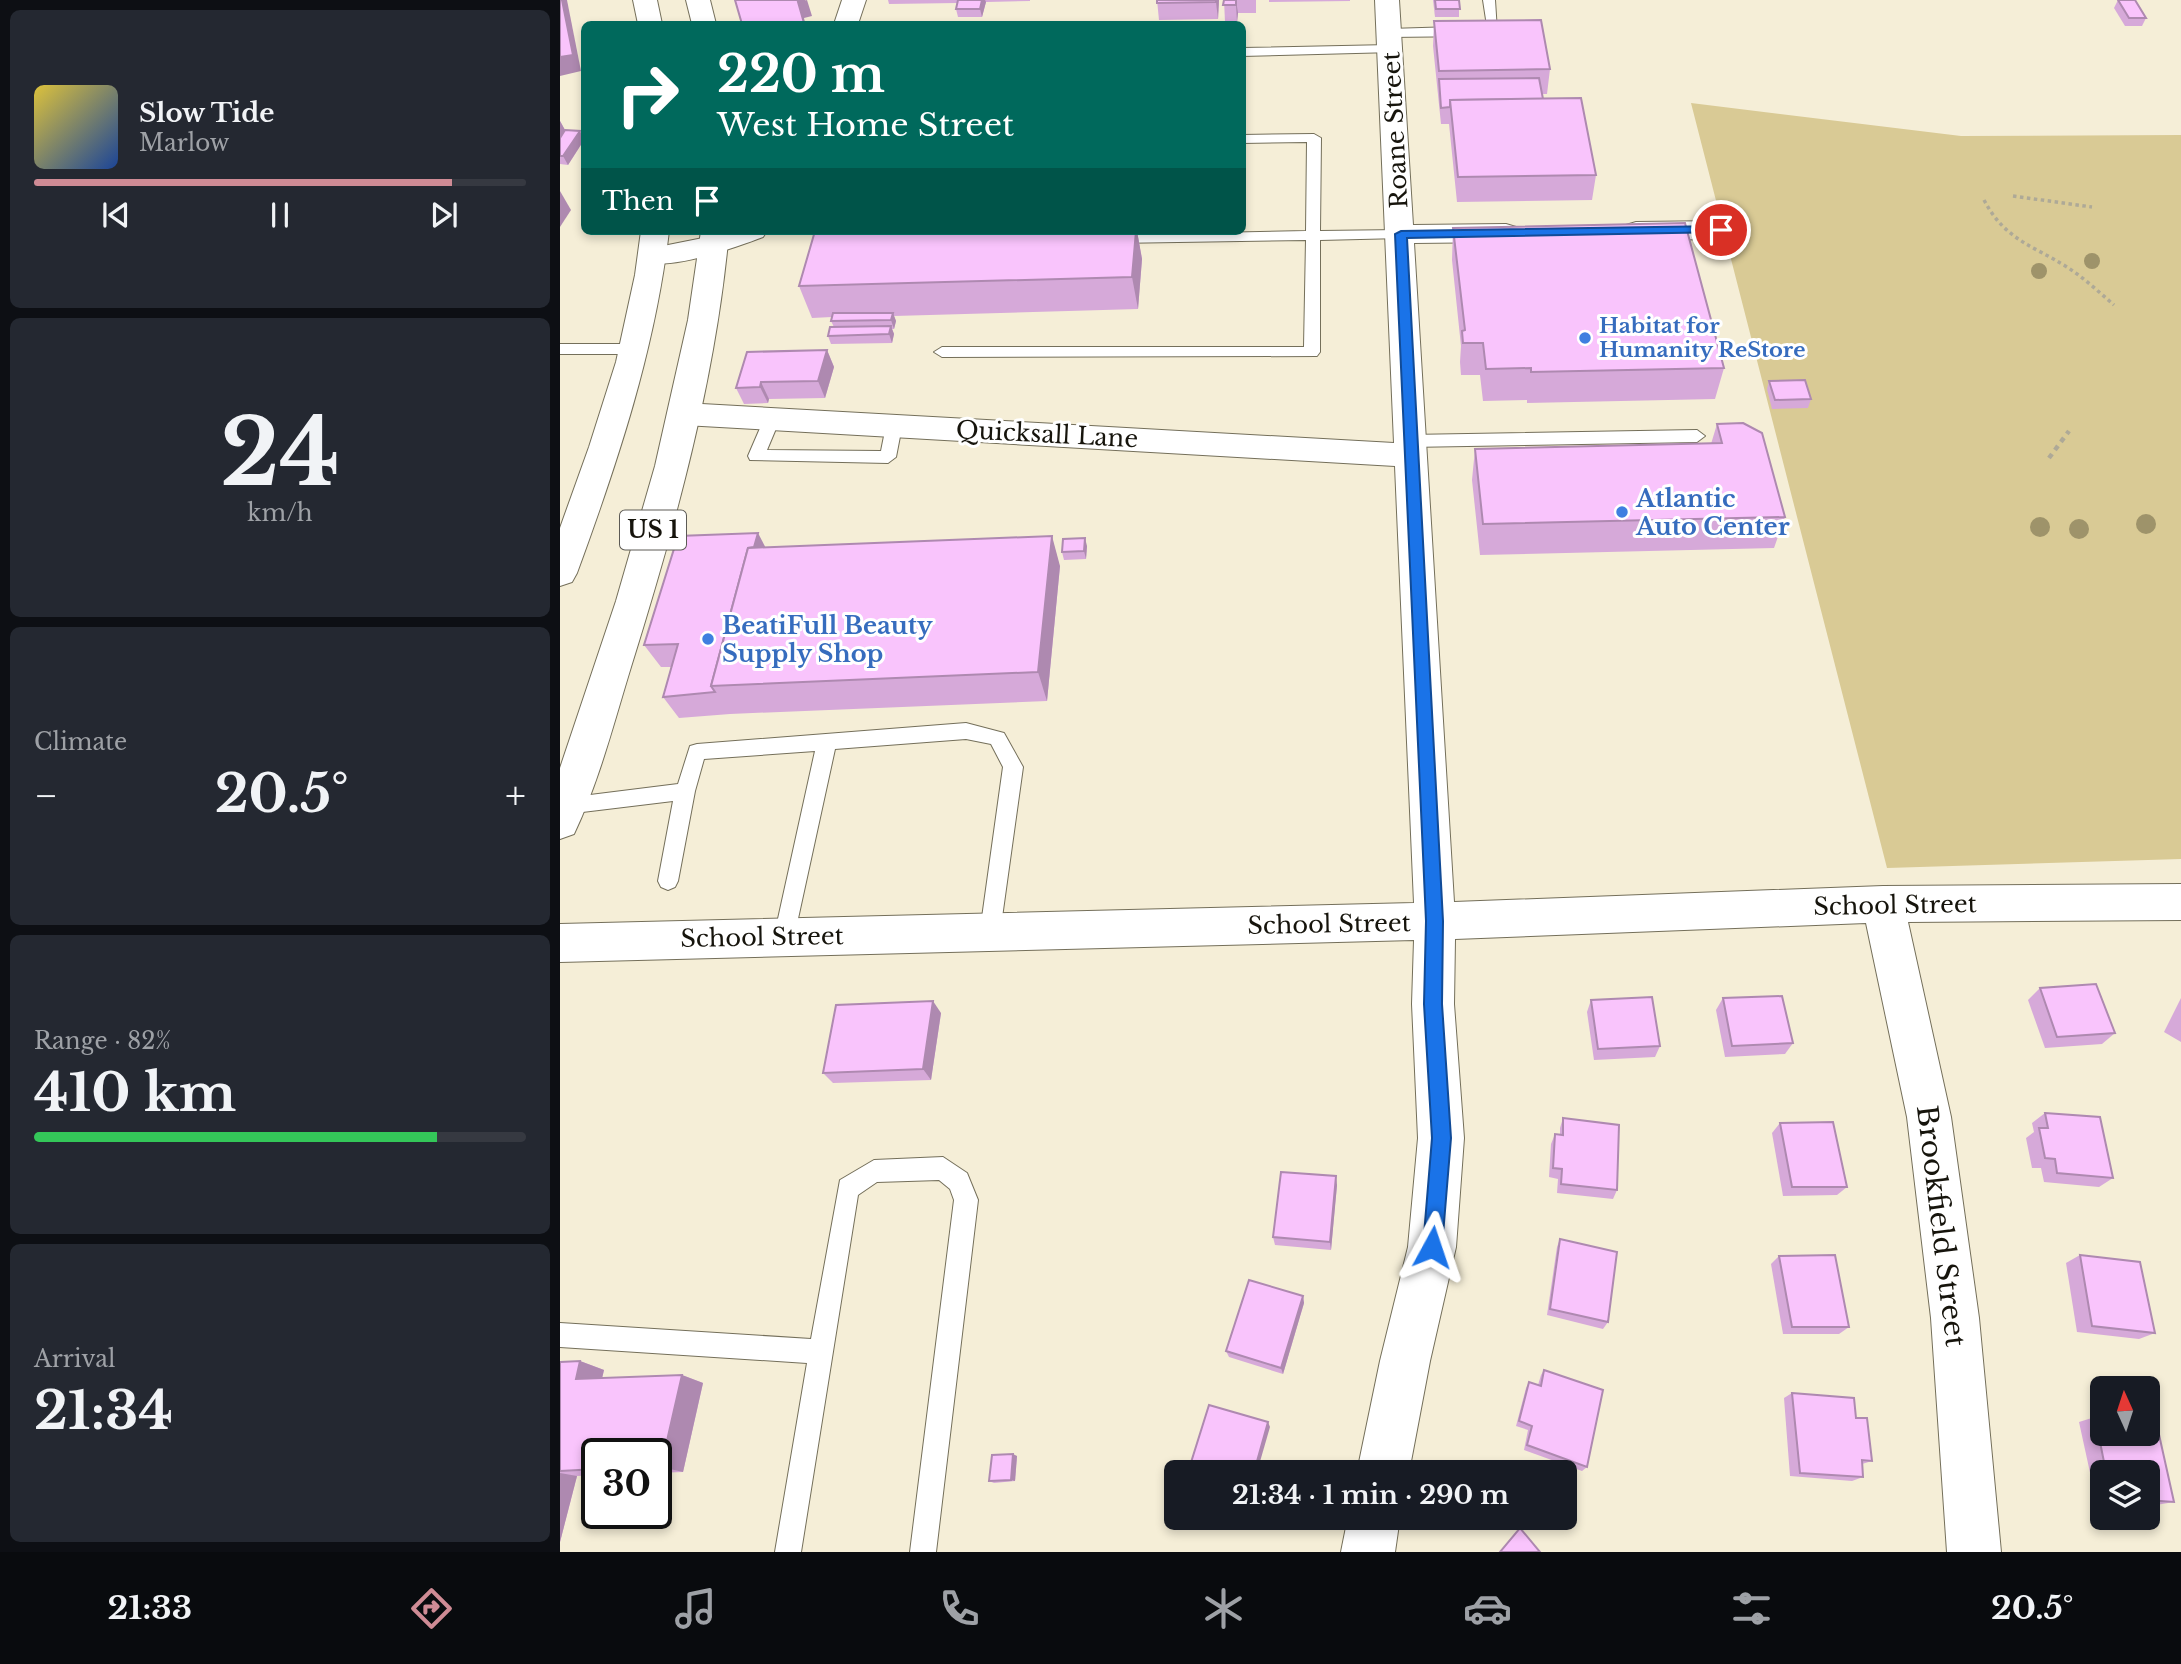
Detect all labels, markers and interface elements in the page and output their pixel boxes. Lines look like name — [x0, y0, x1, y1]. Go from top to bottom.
text: 220 m — [717, 44, 885, 105]
icon: right — [602, 49, 693, 140]
street label: Roane Street — [1376, 51, 1414, 209]
text: Slow Tide — [139, 97, 275, 129]
text: West Home Street — [717, 105, 1014, 145]
text: Marlow — [139, 129, 229, 157]
icon: arrive — [688, 182, 726, 220]
text: Then — [602, 185, 674, 217]
icon: previous — [97, 196, 135, 234]
icon: pause — [261, 196, 299, 234]
icon: next — [425, 196, 463, 234]
pin — [1691, 200, 1751, 260]
icon: arrive — [1702, 211, 1740, 249]
place label: Habitat for Humanity ReStore — [1599, 313, 1805, 363]
marker: Habitat for Humanity ReStore — [1577, 330, 1593, 346]
text: 24 — [220, 397, 340, 510]
street label: Quicksall Lane — [955, 415, 1139, 453]
place label: Atlantic Auto Center — [1635, 484, 1790, 541]
text: km/h — [247, 499, 313, 527]
marker: Atlantic Auto Center — [1614, 504, 1630, 520]
road number: US 1 — [620, 510, 686, 550]
place label: BeatiFull Beauty Supply Shop — [722, 611, 933, 668]
marker: BeatiFull Beauty Supply Shop — [700, 631, 716, 647]
text: Climate — [34, 728, 127, 756]
text: 20.5° — [215, 762, 349, 826]
text: − — [34, 772, 58, 819]
text: + — [505, 772, 526, 819]
street label: School Street — [1813, 889, 1977, 921]
street label: School Street — [1247, 908, 1411, 940]
street label: School Street — [680, 921, 844, 953]
text: Range · 82% — [34, 1027, 171, 1055]
text: 410 km — [34, 1061, 236, 1125]
street label: Brookfield Street — [1909, 1103, 1973, 1349]
position arrow — [1395, 1210, 1469, 1284]
text: Arrival — [34, 1345, 115, 1373]
north arrow — [2090, 1376, 2160, 1446]
map controls — [2090, 1376, 2160, 1530]
text: 21:34 — [34, 1379, 173, 1443]
speed limit sign: 30 — [581, 1438, 672, 1529]
button: layers — [2090, 1460, 2160, 1530]
text: 21:34 · 1 min · 290 m — [1232, 1479, 1509, 1511]
icon: directions — [407, 1584, 456, 1633]
icon: music — [671, 1584, 720, 1633]
icon: phone — [935, 1584, 984, 1633]
icon: climate — [1199, 1584, 1248, 1633]
icon: car — [1463, 1584, 1512, 1633]
icon: filters — [1727, 1584, 1776, 1633]
text: 21:33 — [107, 1588, 192, 1628]
text: 20.5° — [1991, 1588, 2073, 1628]

